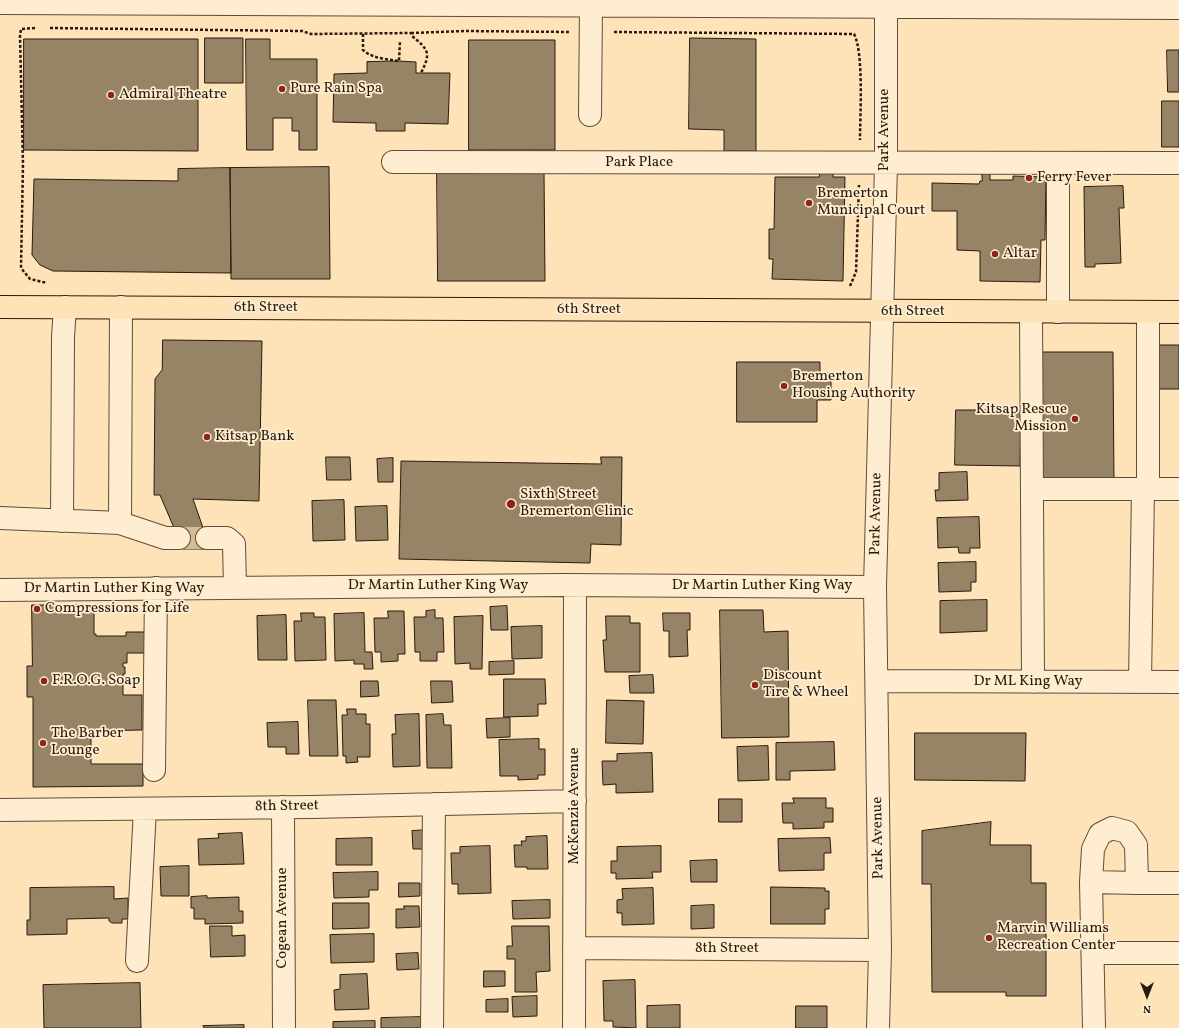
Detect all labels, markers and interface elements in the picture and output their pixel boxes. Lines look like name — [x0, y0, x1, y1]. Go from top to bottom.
place label: Pure Rain Spa — [290, 80, 382, 98]
marker: Pure Rain Spa — [277, 84, 287, 94]
place label: Admiral Theatre — [119, 86, 227, 104]
street label: Park Avenue — [876, 89, 894, 171]
marker: Admiral Theatre — [106, 90, 116, 100]
street label: Park Place — [605, 154, 673, 172]
place label: Ferry Fever — [1037, 169, 1111, 187]
marker: Ferry Fever — [1024, 173, 1034, 183]
place label: Bremerton Municipal Court — [817, 185, 925, 220]
marker: Bremerton Municipal Court — [804, 198, 814, 208]
place label: Altar — [1003, 245, 1037, 263]
marker: Altar — [990, 249, 1000, 259]
street label: 6th Street — [234, 299, 298, 317]
street label: 6th Street — [557, 301, 621, 319]
street label: 6th Street — [881, 303, 945, 321]
place label: Bremerton Housing Authority — [792, 368, 915, 403]
marker: Bremerton Housing Authority — [779, 381, 789, 391]
place label: Kitsap Rescue Mission — [976, 401, 1067, 436]
marker: Kitsap Rescue Mission — [1070, 414, 1080, 424]
place label: Kitsap Bank — [215, 428, 294, 446]
marker: Kitsap Bank — [202, 432, 212, 442]
street label: Park Avenue — [867, 472, 887, 556]
place label: Sixth Street Bremerton Clinic — [520, 486, 633, 521]
marker: Sixth Street Bremerton Clinic — [505, 498, 517, 510]
street label: Dr Martin Luther King Way — [348, 577, 528, 595]
street label: Dr Martin Luther King Way — [672, 577, 852, 595]
street label: Dr Martin Luther King Way — [24, 580, 204, 598]
place label: Compressions for Life — [45, 600, 189, 618]
marker: Compressions for Life — [32, 604, 42, 614]
place label: Discount Tire & Wheel — [763, 667, 849, 702]
place label: F.R.O.G. Soap — [52, 672, 140, 690]
street label: Dr ML King Way — [973, 673, 1083, 691]
marker: F.R.O.G. Soap — [39, 676, 49, 686]
marker: Discount Tire & Wheel — [750, 680, 760, 690]
place label: The Barber Lounge — [51, 725, 123, 760]
marker: The Barber Lounge — [38, 738, 48, 748]
street label: McKenzie Avenue — [566, 747, 584, 865]
street label: Park Avenue — [869, 796, 889, 880]
street label: 8th Street — [255, 797, 319, 817]
street label: Cogean Avenue — [274, 867, 292, 969]
place label: Marvin Williams Recreation Center — [997, 920, 1115, 955]
marker: Marvin Williams Recreation Center — [984, 933, 994, 943]
street label: 8th Street — [695, 940, 759, 958]
north arrow — [1127, 976, 1167, 1016]
text: N — [1143, 1001, 1151, 1016]

